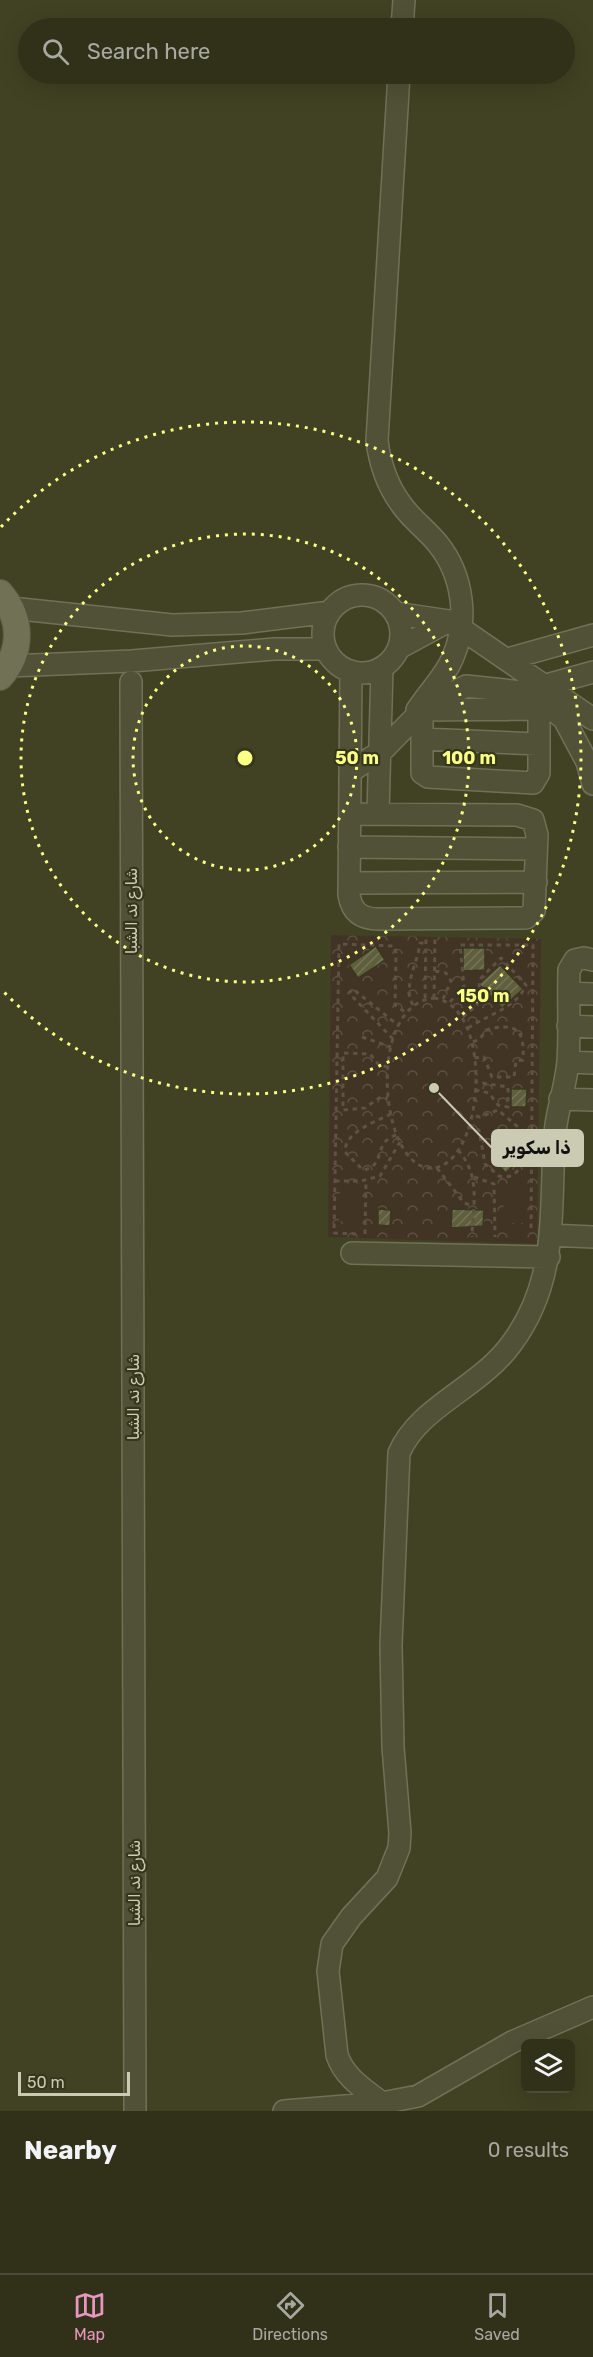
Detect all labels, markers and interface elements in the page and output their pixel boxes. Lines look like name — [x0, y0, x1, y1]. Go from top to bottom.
search box — [18, 18, 575, 84]
icon: search — [39, 35, 72, 68]
text: Search here — [87, 38, 210, 65]
text: 50 m — [335, 747, 379, 769]
text: 100 m — [442, 747, 496, 769]
centre of rings — [235, 748, 255, 768]
street label: شارع ند الشبا — [122, 868, 143, 954]
text: 150 m — [456, 985, 510, 1007]
callout: ذا سكوير — [492, 1130, 583, 1166]
text: ذا سكوير — [502, 1137, 571, 1159]
street label: شارع ند الشبا — [124, 1354, 145, 1440]
street label: شارع ند الشبا — [125, 1840, 146, 1926]
map controls — [521, 2039, 575, 2093]
button: layers — [521, 2039, 575, 2093]
scale bar — [18, 2069, 130, 2096]
text: 50 m — [27, 2073, 65, 2092]
text: Nearby — [24, 2135, 117, 2166]
text: 0 results — [488, 2138, 569, 2162]
tab: Map — [73, 2289, 106, 2344]
tab: Directions — [252, 2289, 328, 2344]
tab: Saved — [474, 2289, 520, 2344]

